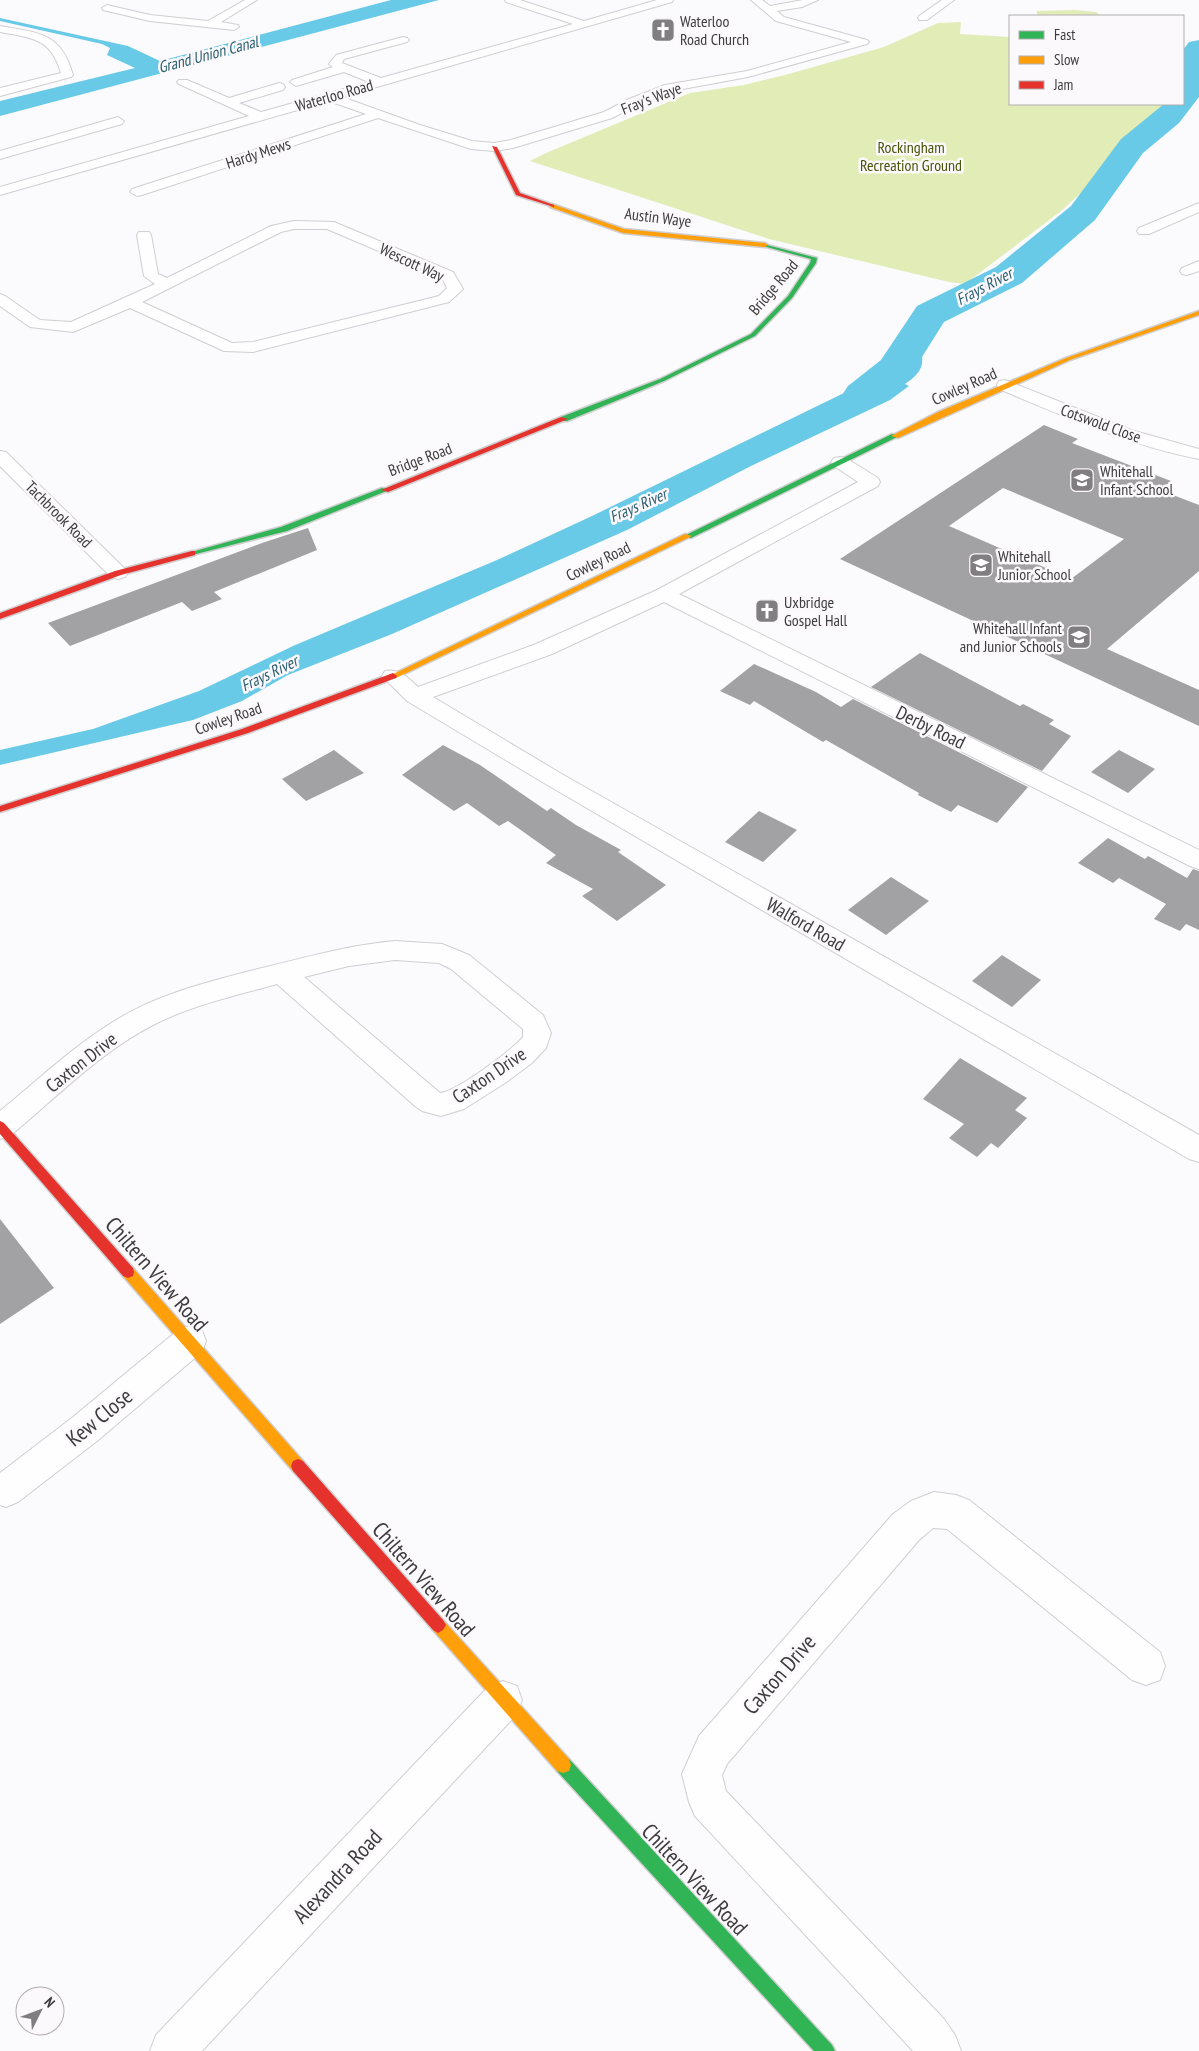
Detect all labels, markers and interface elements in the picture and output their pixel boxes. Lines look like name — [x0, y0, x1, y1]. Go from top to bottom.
place label: Waterloo Road Church — [680, 11, 749, 49]
legend — [1009, 15, 1184, 105]
church icon: Waterloo Road Church — [650, 17, 676, 43]
text: Fast — [1054, 25, 1075, 44]
water label: Grand Union Canal — [156, 31, 261, 77]
text: Slow — [1054, 50, 1079, 69]
street label: Waterloo Road — [293, 74, 375, 116]
text: Jam — [1053, 75, 1073, 94]
street label: Fray's Waye — [618, 77, 684, 119]
street label: Hardy Mews — [223, 133, 293, 173]
park label: Rockingham Recreation Ground — [860, 137, 962, 175]
street label: Austin Waye — [623, 203, 693, 231]
street label: Wescott Way — [376, 238, 448, 286]
street label: Bridge Road — [744, 255, 802, 319]
water label: Frays River — [953, 262, 1018, 309]
street label: Cowley Road — [928, 363, 1000, 409]
street label: Cotswold Close — [1058, 399, 1144, 447]
street label: Bridge Road — [385, 438, 455, 480]
place label: Whitehall Infant School — [1100, 461, 1173, 499]
school or university icon: Whitehall Infant School — [1069, 467, 1095, 493]
street label: Tachbrook Road — [21, 476, 97, 552]
water label: Frays River — [606, 482, 672, 526]
street label: Cowley Road — [562, 537, 634, 585]
place label: Whitehall Junior School — [997, 546, 1071, 584]
school or university icon: Whitehall Junior School — [968, 552, 994, 578]
place label: Uxbridge Gospel Hall — [784, 592, 848, 630]
church icon: Uxbridge Gospel Hall — [754, 598, 780, 624]
place label: Whitehall Infant and Junior Schools — [960, 618, 1063, 656]
school or university icon: Whitehall Infant and Junior Schools — [1066, 624, 1092, 650]
water label: Frays River — [237, 650, 303, 695]
street label: Cowley Road — [192, 697, 264, 739]
street label: Derby Road — [892, 700, 970, 754]
street label: Walford Road — [762, 892, 850, 956]
street label: Caxton Drive — [40, 1027, 122, 1097]
street label: Caxton Drive — [447, 1041, 531, 1108]
street label: Chiltern View Road — [100, 1211, 214, 1337]
street label: Kew Close — [60, 1382, 138, 1452]
street label: Chiltern View Road — [367, 1516, 481, 1642]
street label: Caxton Drive — [737, 1628, 821, 1720]
street label: Chiltern View Road — [636, 1817, 754, 1941]
street label: Alexandra Road — [286, 1823, 388, 1929]
north arrow — [15, 1986, 65, 2036]
text: N — [40, 1993, 59, 2011]

